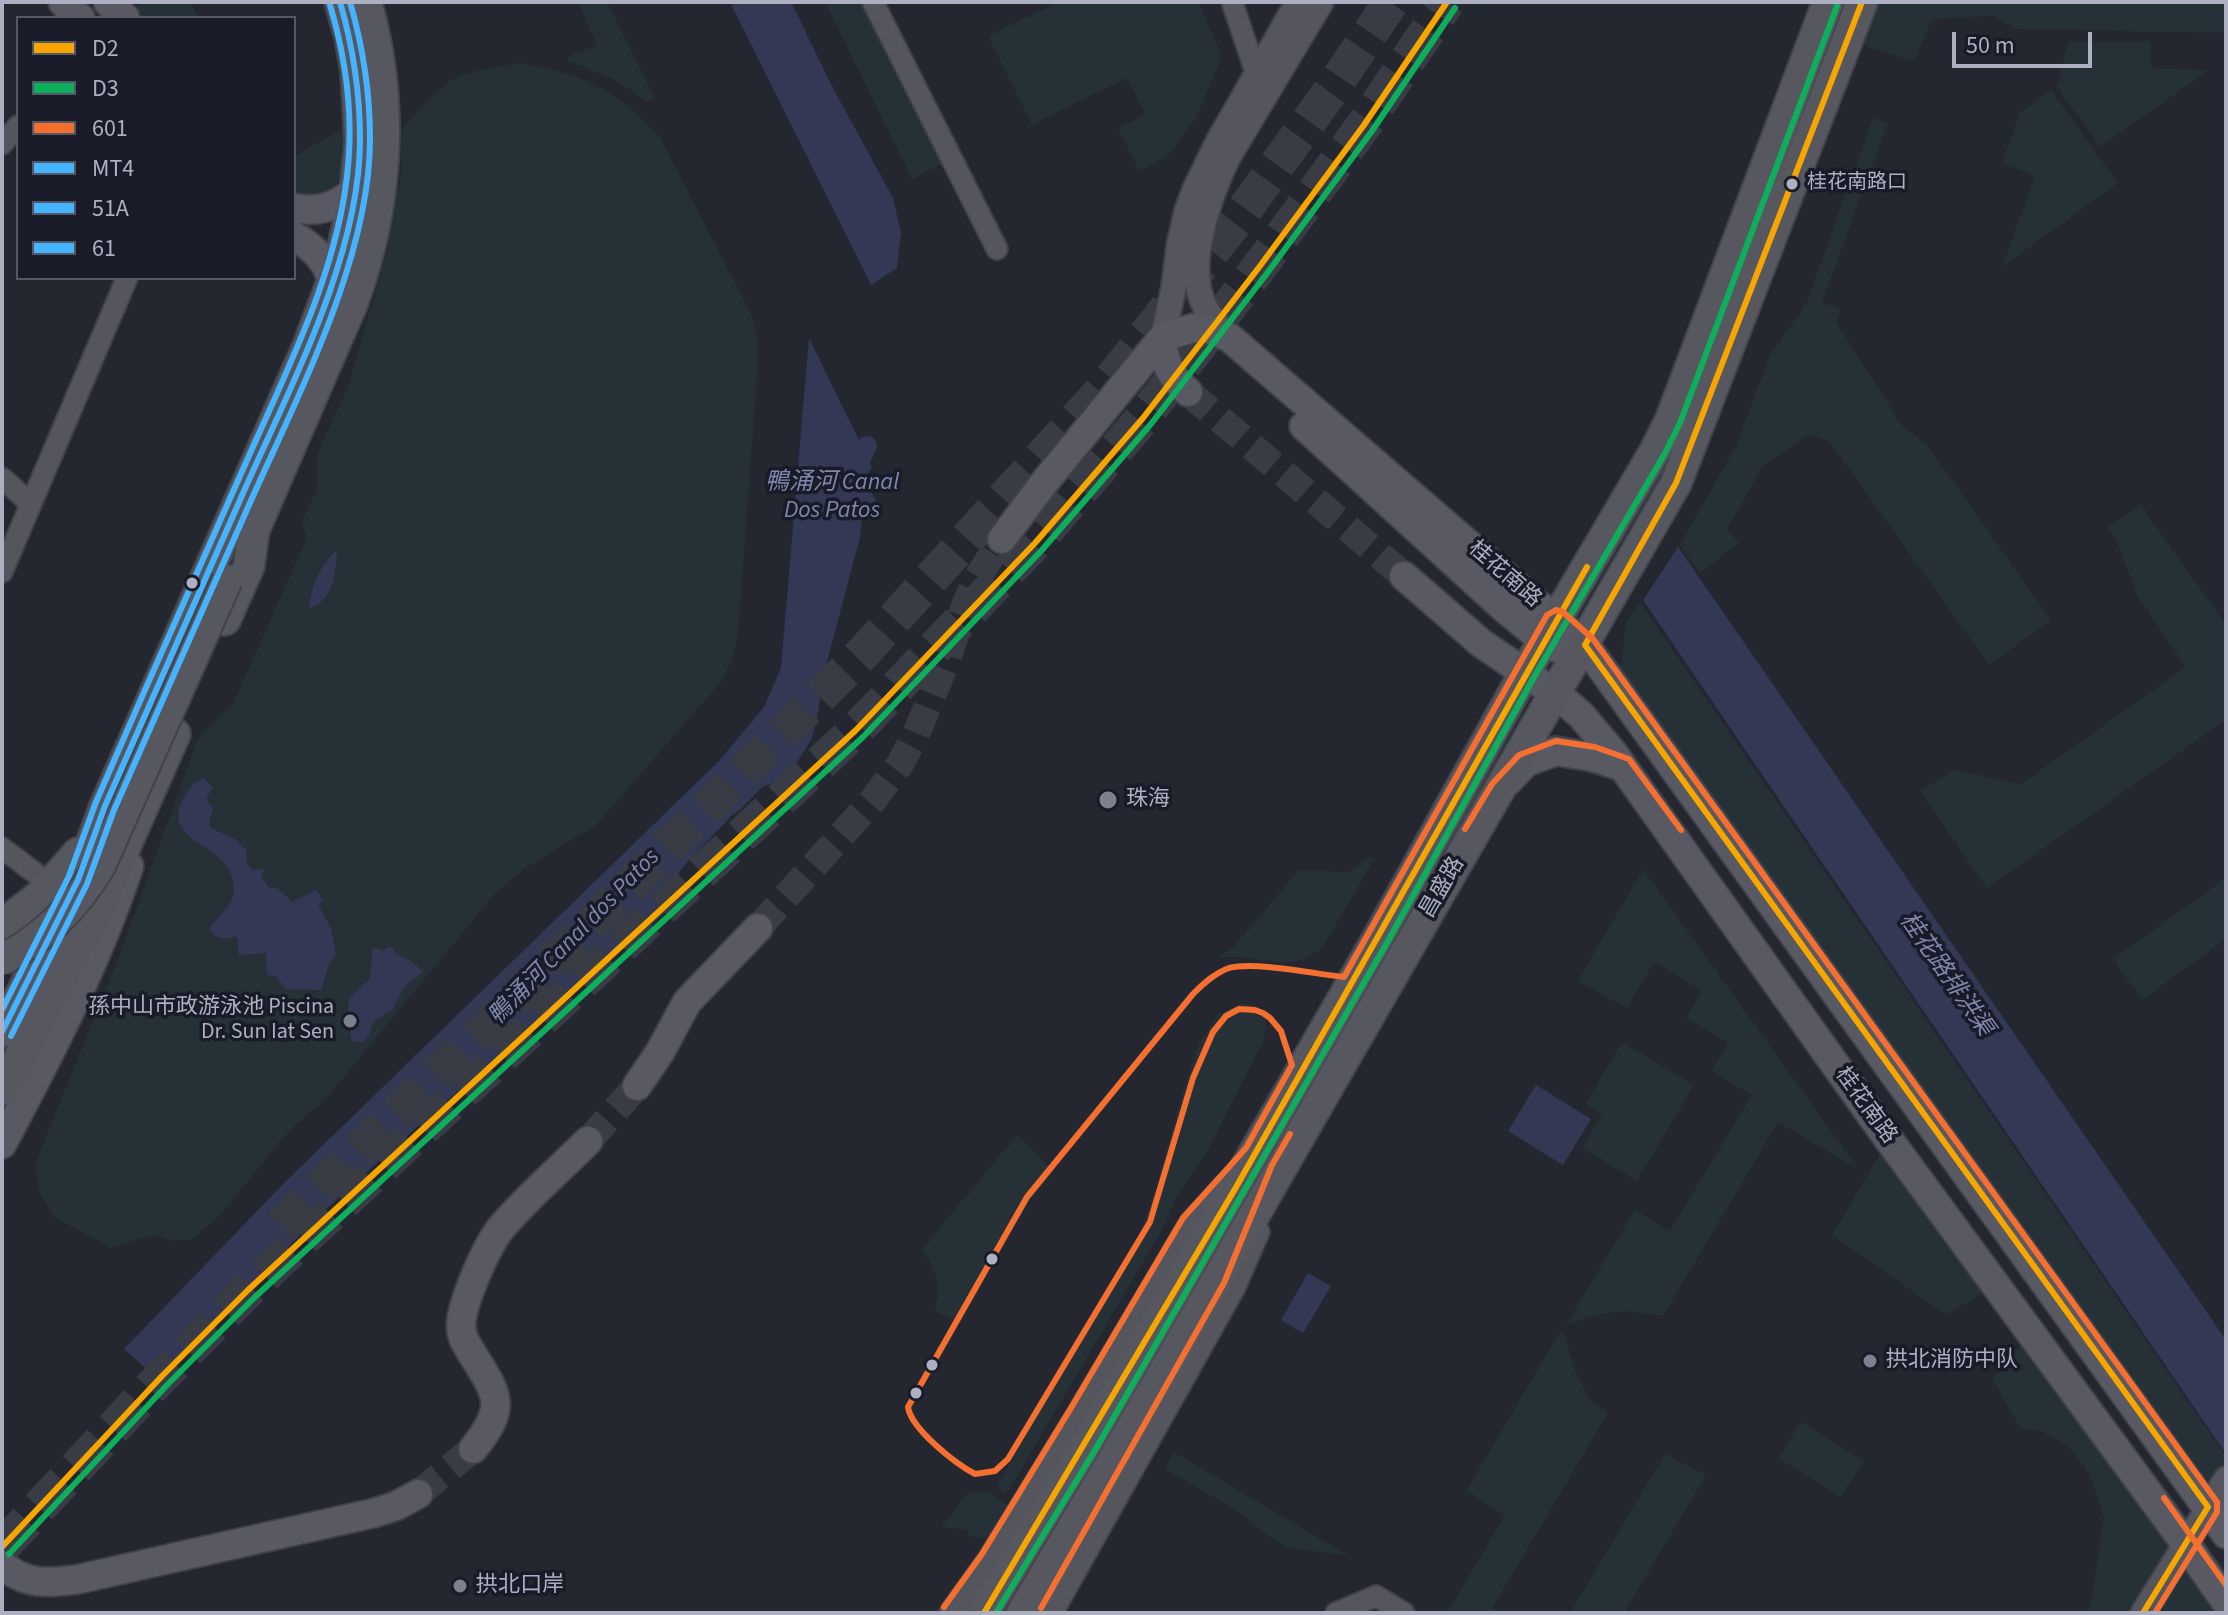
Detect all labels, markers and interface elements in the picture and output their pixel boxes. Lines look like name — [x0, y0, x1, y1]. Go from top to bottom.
legend — [16, 16, 296, 280]
scale bar — [1956, 16, 2096, 66]
text: 50 m — [1966, 28, 2015, 63]
text: D2 — [92, 31, 119, 66]
text: D3 — [92, 71, 119, 106]
text: 601 — [92, 111, 128, 146]
text: MT4 — [92, 151, 134, 186]
place label: 桂花南路口 — [1807, 172, 1907, 196]
marker: 桂花南路口 — [1784, 176, 1800, 192]
text: 51A — [92, 191, 129, 226]
text: 61 — [92, 231, 116, 266]
water label: 鴨涌河 Canal Dos Patos — [765, 470, 899, 526]
street label: 桂花南路 — [1462, 536, 1546, 614]
unlabelled marker — [184, 575, 200, 591]
place label: 珠海 — [1126, 787, 1170, 813]
marker: 珠海 — [1097, 789, 1119, 811]
water label: 鴨涌河 Canal dos Patos — [483, 844, 667, 1032]
street label: 昌盛路 — [1415, 853, 1471, 923]
water label: 桂花路排洪渠 — [1892, 908, 1998, 1042]
place label: 孫中山市政游泳池 Piscina Dr. Sun Iat Sen — [88, 995, 334, 1046]
marker: 孫中山市政游泳池 Piscina Dr. Sun Iat Sen — [341, 1012, 359, 1030]
street label: 桂花南路 — [1828, 1063, 1902, 1149]
unlabelled marker — [984, 1251, 1000, 1267]
place label: 拱北消防中队 — [1886, 1348, 2018, 1374]
marker: 拱北消防中队 — [1861, 1352, 1879, 1370]
unlabelled marker — [924, 1357, 940, 1373]
unlabelled marker — [908, 1385, 924, 1401]
place label: 拱北口岸 — [476, 1573, 564, 1599]
marker: 拱北口岸 — [451, 1577, 469, 1595]

